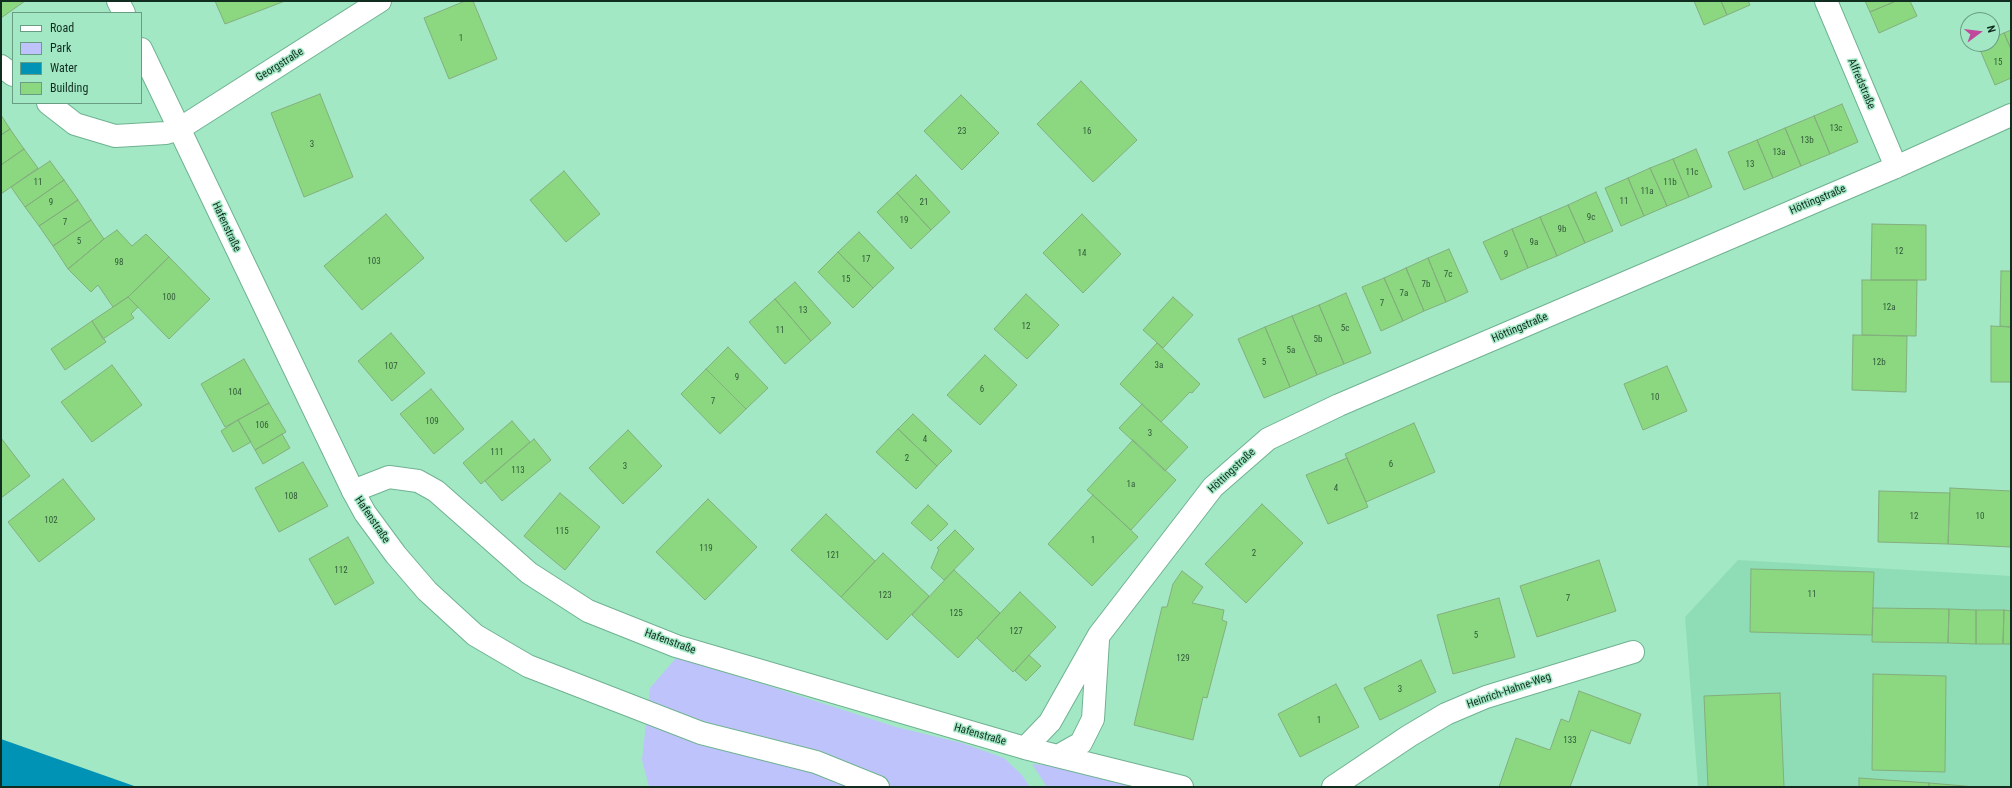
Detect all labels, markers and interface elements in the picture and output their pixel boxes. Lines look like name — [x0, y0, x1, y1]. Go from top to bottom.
legend — [12, 12, 142, 104]
north arrow — [1960, 12, 2000, 52]
text: Road — [50, 21, 74, 35]
text: N — [1984, 24, 1998, 34]
house number: 1 — [459, 34, 463, 44]
text: Park — [50, 41, 71, 55]
street label: Georgstraße — [254, 45, 306, 85]
street label: Alfredstraße — [1844, 57, 1878, 111]
house number: 15 — [1994, 58, 2002, 68]
text: Water — [50, 61, 78, 75]
text: Building — [50, 81, 88, 95]
house number: 13c — [1829, 124, 1843, 134]
house number: 23 — [958, 127, 966, 137]
house number: 16 — [1083, 127, 1091, 137]
house number: 13b — [1800, 136, 1814, 146]
house number: 3 — [310, 140, 314, 150]
house number: 13a — [1772, 148, 1786, 158]
house number: 13 — [1746, 160, 1754, 170]
house number: 11c — [1685, 168, 1699, 178]
house number: 11 — [34, 178, 42, 188]
house number: 11b — [1663, 178, 1677, 188]
street label: Höttingstraße — [1788, 182, 1848, 218]
house number: 11a — [1640, 187, 1654, 197]
house number: 11 — [1620, 197, 1628, 207]
house number: 9 — [49, 198, 53, 208]
house number: 21 — [920, 198, 928, 208]
street label: Hafenstraße — [209, 200, 243, 254]
house number: 9c — [1587, 213, 1595, 223]
house number: 19 — [900, 216, 908, 226]
house number: 7 — [63, 218, 67, 228]
house number: 9b — [1558, 225, 1566, 235]
house number: 5 — [77, 237, 81, 247]
house number: 9a — [1530, 238, 1538, 248]
house number: 12 — [1895, 247, 1903, 257]
house number: 14 — [1078, 249, 1086, 259]
house number: 9 — [1504, 250, 1508, 260]
house number: 17 — [862, 255, 870, 265]
house number: 103 — [367, 257, 381, 267]
house number: 98 — [115, 258, 123, 268]
house number: 7c — [1444, 270, 1452, 280]
house number: 15 — [842, 275, 850, 285]
house number: 7b — [1422, 280, 1430, 290]
house number: 7a — [1400, 289, 1408, 299]
house number: 100 — [162, 293, 176, 303]
house number: 7 — [1380, 299, 1384, 309]
house number: 12a — [1882, 303, 1896, 313]
house number: 13 — [799, 306, 807, 316]
street label: Höttingstraße — [1490, 310, 1550, 346]
house number: 12 — [1022, 322, 1030, 332]
house number: 5c — [1341, 324, 1349, 334]
house number: 11 — [776, 326, 784, 336]
house number: 5b — [1314, 335, 1322, 345]
house number: 5a — [1287, 346, 1295, 356]
house number: 5 — [1262, 358, 1266, 368]
house number: 12b — [1872, 358, 1886, 368]
house number: 3a — [1155, 361, 1163, 371]
house number: 107 — [384, 362, 398, 372]
house number: 9 — [735, 373, 739, 383]
house number: 6 — [980, 385, 984, 395]
house number: 104 — [228, 388, 242, 398]
house number: 10 — [1651, 393, 1659, 403]
house number: 7 — [711, 397, 715, 407]
house number: 109 — [425, 417, 439, 427]
house number: 106 — [255, 421, 269, 431]
house number: 3 — [1148, 429, 1152, 439]
house number: 4 — [923, 435, 927, 445]
street label: Höttingstraße — [1206, 446, 1258, 496]
house number: 111 — [490, 448, 504, 458]
house number: 2 — [905, 454, 909, 464]
house number: 6 — [1389, 460, 1393, 470]
house number: 3 — [623, 462, 627, 472]
house number: 113 — [511, 466, 525, 476]
house number: 1a — [1127, 480, 1135, 490]
house number: 4 — [1334, 484, 1338, 494]
house number: 108 — [284, 492, 298, 502]
street label: Hafenstraße — [352, 494, 392, 546]
house number: 12 — [1910, 512, 1918, 522]
house number: 10 — [1976, 512, 1984, 522]
house number: 102 — [44, 516, 58, 526]
house number: 115 — [555, 527, 569, 537]
house number: 1 — [1091, 536, 1095, 546]
house number: 119 — [699, 544, 713, 554]
house number: 2 — [1252, 549, 1256, 559]
house number: 121 — [826, 551, 840, 561]
house number: 112 — [334, 566, 348, 576]
house number: 11 — [1808, 590, 1816, 600]
house number: 123 — [878, 591, 892, 601]
house number: 7 — [1566, 594, 1570, 604]
house number: 125 — [949, 609, 963, 619]
street label: Hafenstraße — [643, 627, 697, 657]
house number: 127 — [1009, 627, 1023, 637]
house number: 5 — [1474, 631, 1478, 641]
house number: 129 — [1176, 654, 1190, 664]
street label: Heinrich-Hahne-Weg — [1465, 670, 1553, 712]
house number: 3 — [1398, 685, 1402, 695]
house number: 1 — [1317, 716, 1321, 726]
street label: Hafenstraße — [952, 721, 1008, 749]
house number: 133 — [1563, 736, 1577, 746]

